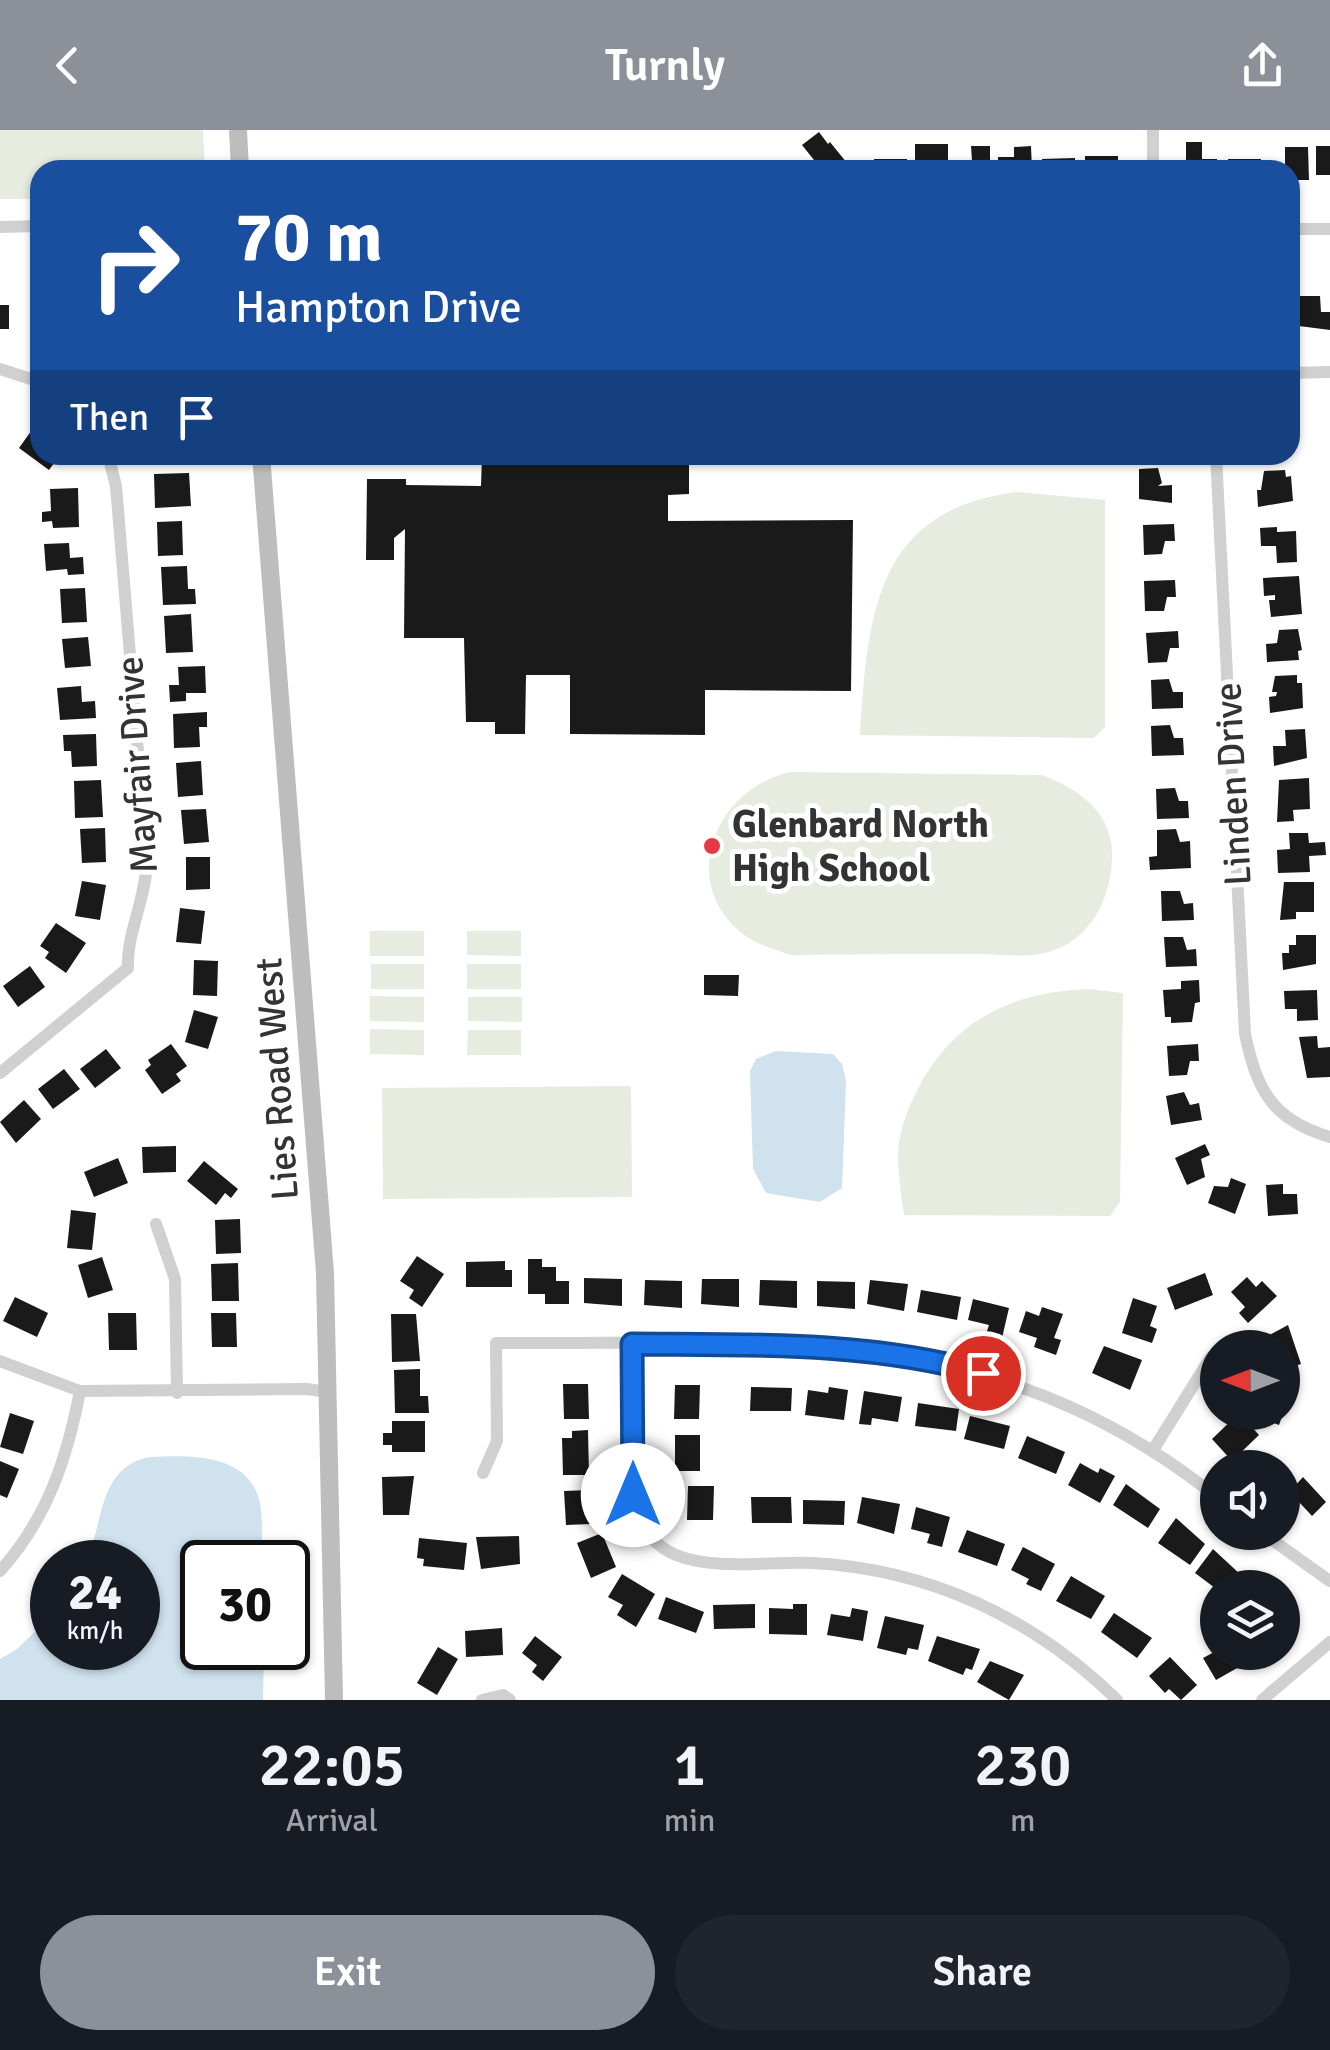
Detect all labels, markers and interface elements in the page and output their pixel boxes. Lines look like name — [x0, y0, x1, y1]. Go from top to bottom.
icon: back — [40, 38, 95, 93]
text: Turnly — [605, 38, 725, 93]
icon: share — [1235, 38, 1290, 93]
text: 70 m — [235, 194, 383, 280]
icon: right — [70, 200, 200, 330]
text: Hampton Drive — [235, 280, 522, 335]
icon: arrive — [169, 390, 224, 445]
text: Then — [70, 394, 149, 441]
street label: Mayfair Drive — [106, 655, 168, 875]
street label: Linden Drive — [1204, 681, 1262, 887]
place label: Glenbard North High School — [732, 801, 989, 892]
marker: Glenbard North High School — [701, 835, 723, 857]
street label: Lies Road West — [245, 956, 309, 1202]
north arrow — [1200, 1330, 1300, 1430]
map controls — [1200, 1330, 1300, 1670]
pin — [941, 1331, 1026, 1416]
icon: arrive — [956, 1346, 1011, 1401]
position arrow — [581, 1443, 685, 1547]
button: sound — [1200, 1450, 1300, 1550]
speed limit sign: 30 — [180, 1540, 310, 1670]
text: 24 — [68, 1562, 122, 1624]
button: layers — [1200, 1570, 1300, 1670]
text: km/h — [67, 1615, 123, 1646]
text: 22:05 — [259, 1729, 405, 1803]
text: 1 — [673, 1729, 706, 1803]
text: 230 — [974, 1729, 1071, 1803]
text: Arrival — [286, 1801, 378, 1840]
text: min — [664, 1801, 715, 1840]
text: m — [1010, 1801, 1036, 1840]
button: Exit — [40, 1915, 655, 2030]
button: Share — [675, 1915, 1290, 2030]

